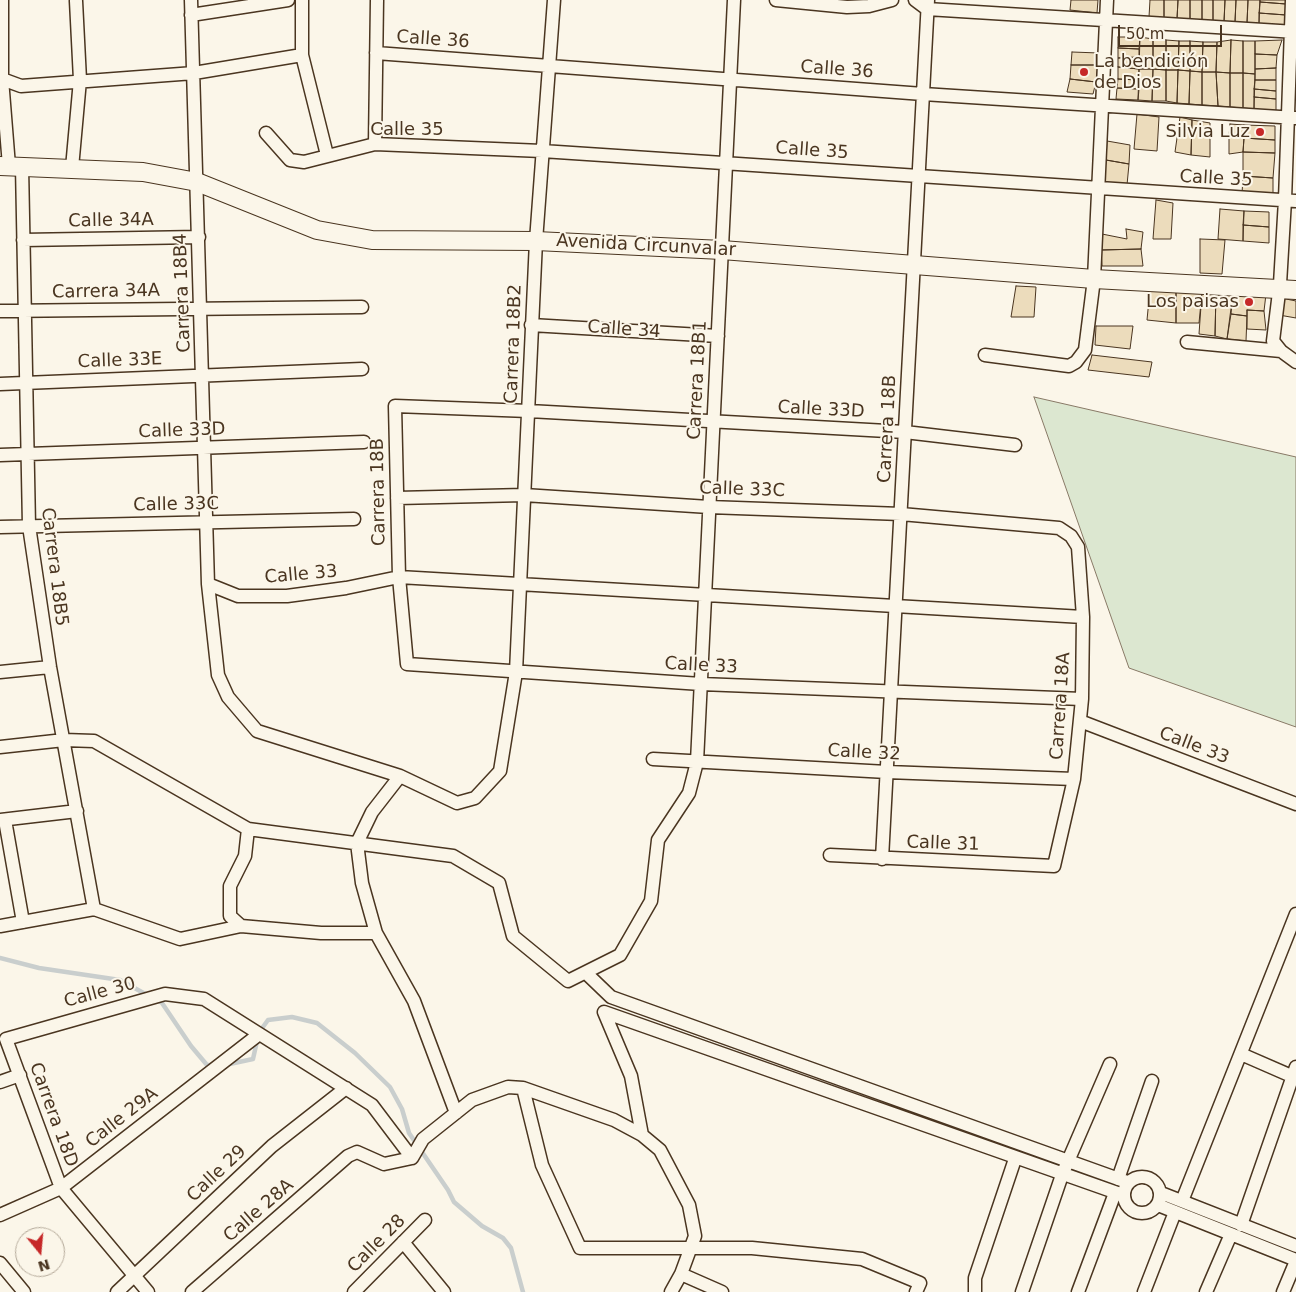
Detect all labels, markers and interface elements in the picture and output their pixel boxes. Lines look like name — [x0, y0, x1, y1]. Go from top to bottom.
scale bar — [1121, 15, 1225, 47]
text: 50 m — [1126, 25, 1164, 43]
street label: Calle 36 — [396, 27, 470, 53]
place label: La bendición de Dios — [1094, 51, 1208, 94]
street label: Calle 36 — [800, 57, 874, 83]
marker: La bendición de Dios — [1078, 66, 1090, 78]
street label: Calle 35 — [370, 119, 444, 141]
place label: Silvia Luz — [1166, 121, 1250, 143]
marker: Silvia Luz — [1254, 126, 1266, 138]
street label: Calle 35 — [775, 138, 849, 164]
street label: Calle 35 — [1179, 166, 1253, 192]
street label: Calle 34A — [68, 209, 154, 233]
street label: Avenida Circunvalar — [556, 231, 736, 261]
street label: Carrera 18B4 — [170, 233, 196, 353]
street label: Carrera 34A — [52, 280, 160, 304]
street label: Carrera 18B2 — [501, 284, 527, 404]
place label: Los paisas — [1146, 291, 1239, 313]
marker: Los paisas — [1243, 296, 1255, 308]
street label: Calle 34 — [587, 317, 661, 343]
street label: Carrera 18B1 — [684, 320, 712, 440]
street label: Calle 33E — [77, 349, 163, 373]
street label: Carrera 18B — [874, 374, 902, 484]
street label: Calle 33D — [777, 397, 865, 423]
street label: Calle 33D — [138, 419, 226, 443]
street label: Carrera 18B — [367, 438, 391, 546]
street label: Calle 33C — [699, 478, 785, 502]
street label: Calle 33C — [133, 493, 219, 517]
street label: Carrera 18B5 — [36, 506, 72, 628]
street label: Calle 33 — [264, 561, 338, 589]
street label: Carrera 18A — [1046, 651, 1076, 761]
street label: Calle 33 — [664, 653, 738, 679]
street label: Calle 33 — [1156, 723, 1232, 769]
street label: Calle 32 — [827, 740, 901, 766]
street label: Calle 31 — [906, 832, 980, 856]
street label: Calle 30 — [62, 973, 138, 1013]
street label: Carrera 18D — [24, 1060, 82, 1170]
street label: Calle 29A — [82, 1083, 162, 1153]
street label: Calle 29 — [183, 1141, 251, 1207]
street label: Calle 28A — [220, 1175, 298, 1247]
street label: Calle 28 — [343, 1210, 411, 1278]
north arrow — [15, 1227, 65, 1277]
text: N — [36, 1256, 52, 1275]

